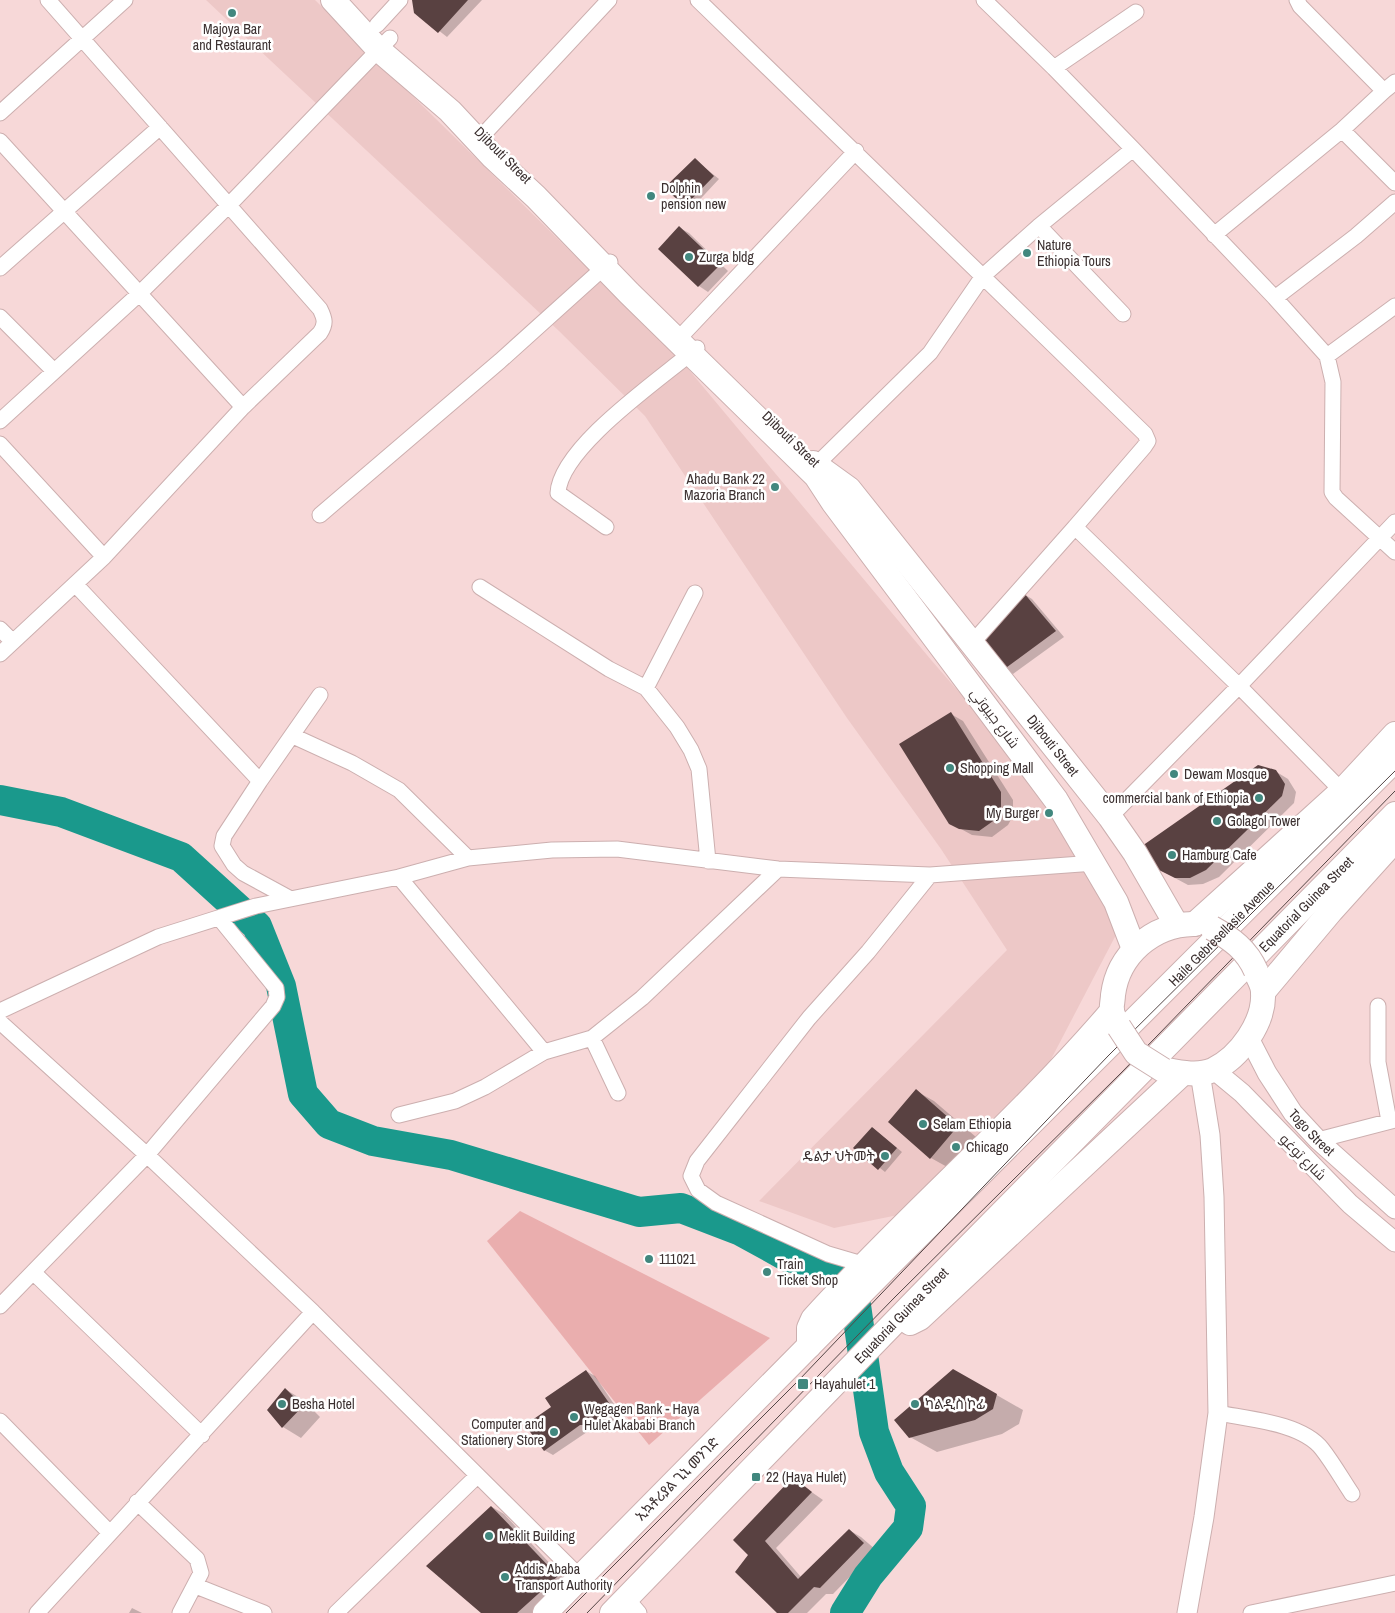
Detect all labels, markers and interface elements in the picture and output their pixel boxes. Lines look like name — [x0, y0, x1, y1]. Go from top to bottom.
marker: Majoya Bar and Restaurant — [226, 7, 238, 19]
place label: Majoya Bar and Restaurant — [193, 20, 271, 54]
street label: Djibouti Street — [471, 123, 535, 187]
place label: Dolphin pension new — [661, 179, 727, 213]
marker: Dolphin pension new — [645, 190, 657, 202]
place label: Nature Ethiopia Tours — [1037, 236, 1111, 270]
marker: Nature Ethiopia Tours — [1021, 247, 1033, 259]
place label: Zurga bldg — [699, 248, 754, 266]
marker: Zurga bldg — [683, 251, 695, 263]
street label: Djibouti Street — [758, 407, 824, 471]
place label: Ahadu Bank 22 Mazoria Branch — [684, 470, 765, 504]
marker: Ahadu Bank 22 Mazoria Branch — [769, 481, 781, 493]
street label: شارع جيبوتي — [964, 684, 1023, 753]
street label: Djibouti Street — [1023, 711, 1083, 780]
place label: Shopping Mall — [960, 759, 1033, 777]
marker: Shopping Mall — [944, 762, 956, 774]
place label: Dewam Mosque — [1184, 765, 1267, 783]
marker: Dewam Mosque — [1168, 768, 1180, 780]
place label: commercial bank of Ethiopia — [1103, 789, 1250, 807]
marker: commercial bank of Ethiopia — [1253, 792, 1265, 804]
place label: My Burger — [986, 804, 1039, 822]
marker: My Burger — [1043, 807, 1055, 819]
place label: Golagol Tower — [1227, 812, 1300, 830]
marker: Golagol Tower — [1211, 815, 1223, 827]
place label: Hamburg Cafe — [1182, 846, 1257, 864]
marker: Hamburg Cafe — [1166, 849, 1178, 861]
street label: Equatorial Guinea Street — [1255, 853, 1357, 956]
street label: Haile Gebresellasie Avenue — [1165, 877, 1278, 990]
street label: Togo Street — [1285, 1105, 1339, 1160]
place label: Selam Ethiopia — [933, 1115, 1012, 1133]
marker: Selam Ethiopia — [917, 1118, 929, 1130]
street label: شارع توغو — [1276, 1130, 1330, 1184]
place label: Chicago — [966, 1138, 1009, 1156]
marker: Chicago — [950, 1141, 962, 1153]
place label: ዴልታ ህትመት — [803, 1147, 876, 1165]
marker: ዴልታ ህትመት — [879, 1150, 891, 1162]
place label: 111021 — [659, 1250, 696, 1268]
marker: 111021 — [643, 1253, 655, 1265]
place label: Train Ticket Shop — [777, 1255, 838, 1289]
street label: Equatorial Guinea Street — [850, 1264, 952, 1367]
marker: Train Ticket Shop — [761, 1266, 773, 1278]
place label: Hayahulet 1 — [814, 1375, 876, 1393]
marker: Hayahulet 1 — [796, 1377, 810, 1391]
place label: Besha Hotel — [292, 1395, 355, 1413]
place label: ካልዲስ ኮፊ — [925, 1395, 985, 1413]
marker: Besha Hotel — [276, 1398, 288, 1410]
marker: ካልዲስ ኮፊ — [909, 1398, 921, 1410]
place label: Wegagen Bank - Haya Hulet Akababi Branch — [584, 1400, 700, 1434]
marker: Wegagen Bank - Haya Hulet Akababi Branch — [568, 1411, 580, 1423]
place label: Computer and Stationery Store — [461, 1415, 544, 1449]
marker: Computer and Stationery Store — [548, 1426, 560, 1438]
street label: ኢኳቶሪያል ጊኒ መንገድ — [631, 1433, 723, 1525]
place label: 22 (Haya Hulet) — [766, 1468, 847, 1486]
marker: 22 (Haya Hulet) — [750, 1471, 762, 1483]
place label: Meklit Building — [499, 1527, 576, 1545]
marker: Meklit Building — [483, 1530, 495, 1542]
place label: Addis Ababa Transport Authority — [514, 1560, 612, 1594]
marker: Addis Ababa Transport Authority — [499, 1571, 511, 1583]

